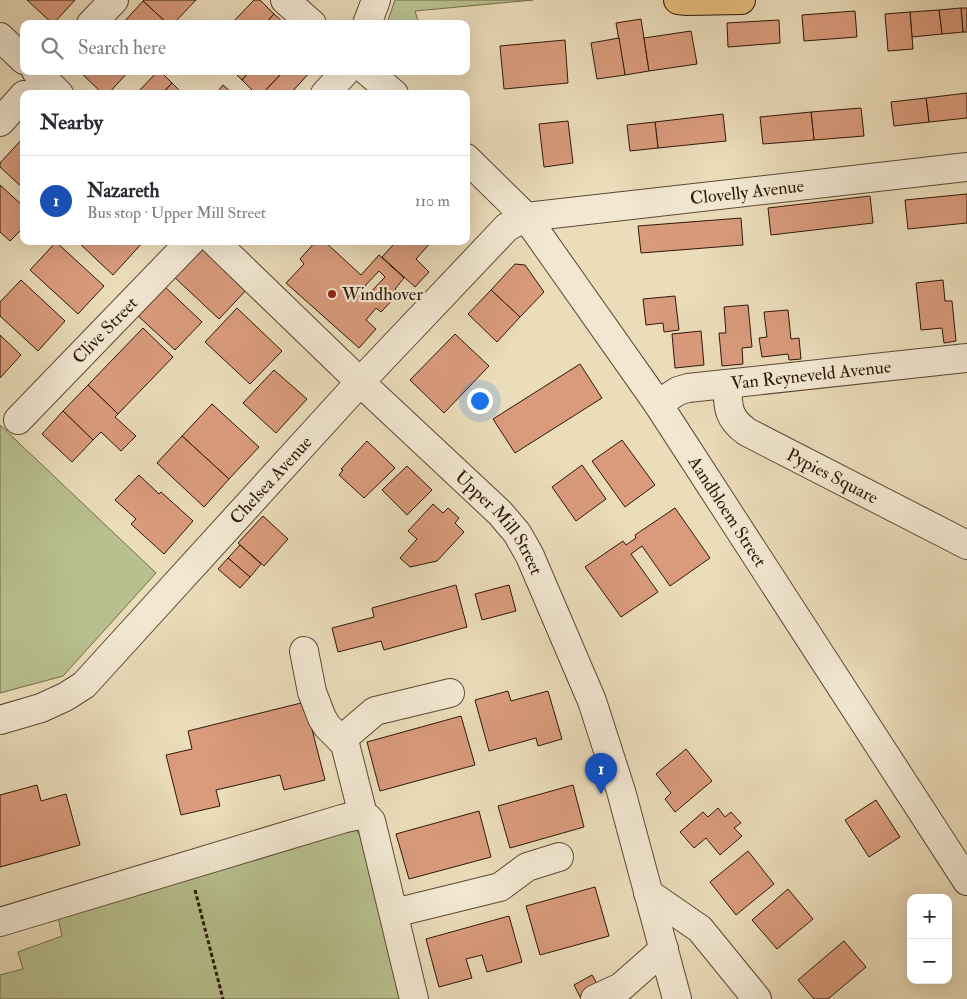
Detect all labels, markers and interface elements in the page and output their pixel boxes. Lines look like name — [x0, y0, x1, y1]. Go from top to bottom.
search box — [20, 20, 470, 75]
icon: search — [38, 34, 66, 62]
text: Search here — [78, 36, 166, 60]
text: Nearby — [40, 109, 103, 136]
street label: Clovelly Avenue — [689, 175, 806, 210]
text: Nazareth — [87, 179, 159, 203]
text: 1 — [53, 191, 59, 211]
text: 110 m — [415, 191, 450, 211]
text: Bus stop · Upper Mill Street — [87, 203, 266, 223]
place label: Windhover — [341, 283, 423, 306]
marker: Windhover — [326, 288, 338, 300]
street label: Clive Street — [67, 292, 143, 369]
street label: Van Reyneveld Avenue — [730, 355, 893, 395]
your location — [467, 388, 493, 414]
street label: Chelsea Avenue — [225, 431, 318, 529]
street label: Pypies Square — [783, 443, 883, 510]
street label: Aandbloem Street — [682, 451, 772, 572]
street label: Upper Mill Street — [450, 466, 548, 579]
pin: 1 — [585, 753, 617, 794]
map controls — [907, 894, 952, 984]
button: + — [907, 894, 952, 939]
button: − — [907, 939, 952, 984]

